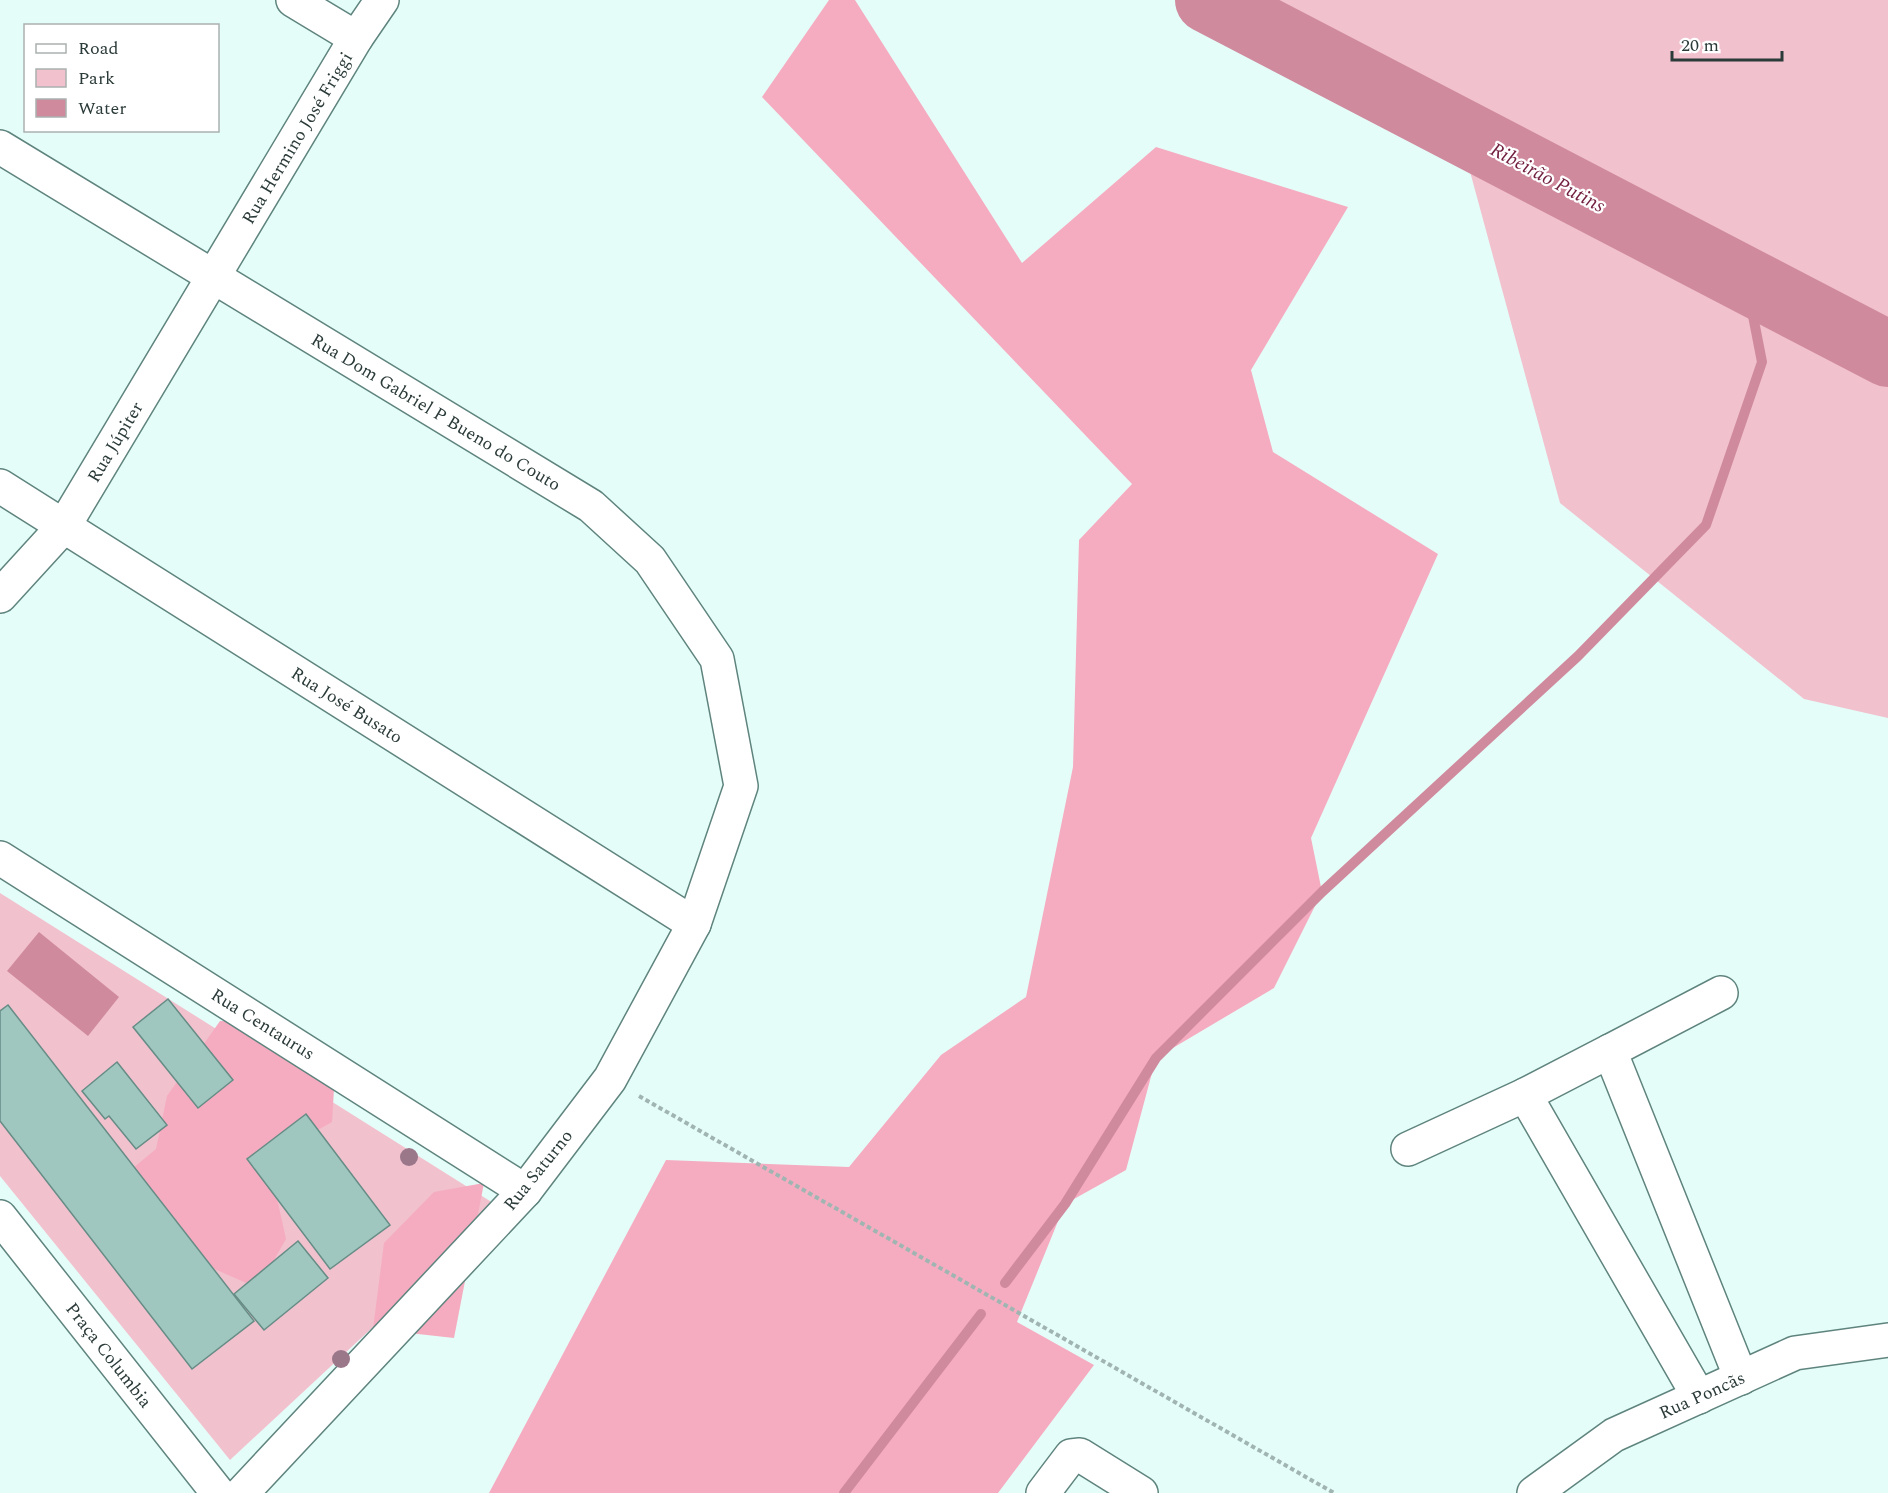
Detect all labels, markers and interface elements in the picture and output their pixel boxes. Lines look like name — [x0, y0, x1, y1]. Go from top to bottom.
legend — [24, 24, 219, 132]
scale bar — [1672, 24, 1782, 62]
text: 20 m — [1681, 32, 1719, 59]
text: Road — [78, 35, 119, 62]
street label: Rua Hermino José Friggi — [235, 47, 360, 230]
text: Park — [78, 65, 115, 92]
text: Water — [78, 95, 126, 122]
water label: Ribeirão Putins — [1485, 135, 1610, 221]
street label: Rua Dom Gabriel P Bueno do Couto — [306, 327, 566, 498]
street label: Rua Júpiter — [81, 397, 150, 488]
street label: Rua José Busato — [286, 660, 408, 751]
street label: Rua Centaurus — [206, 982, 320, 1067]
street label: Rua Saturno — [497, 1124, 580, 1217]
street label: Praça Columbia — [59, 1297, 159, 1414]
street label: Rua Poncãs — [1655, 1364, 1750, 1426]

